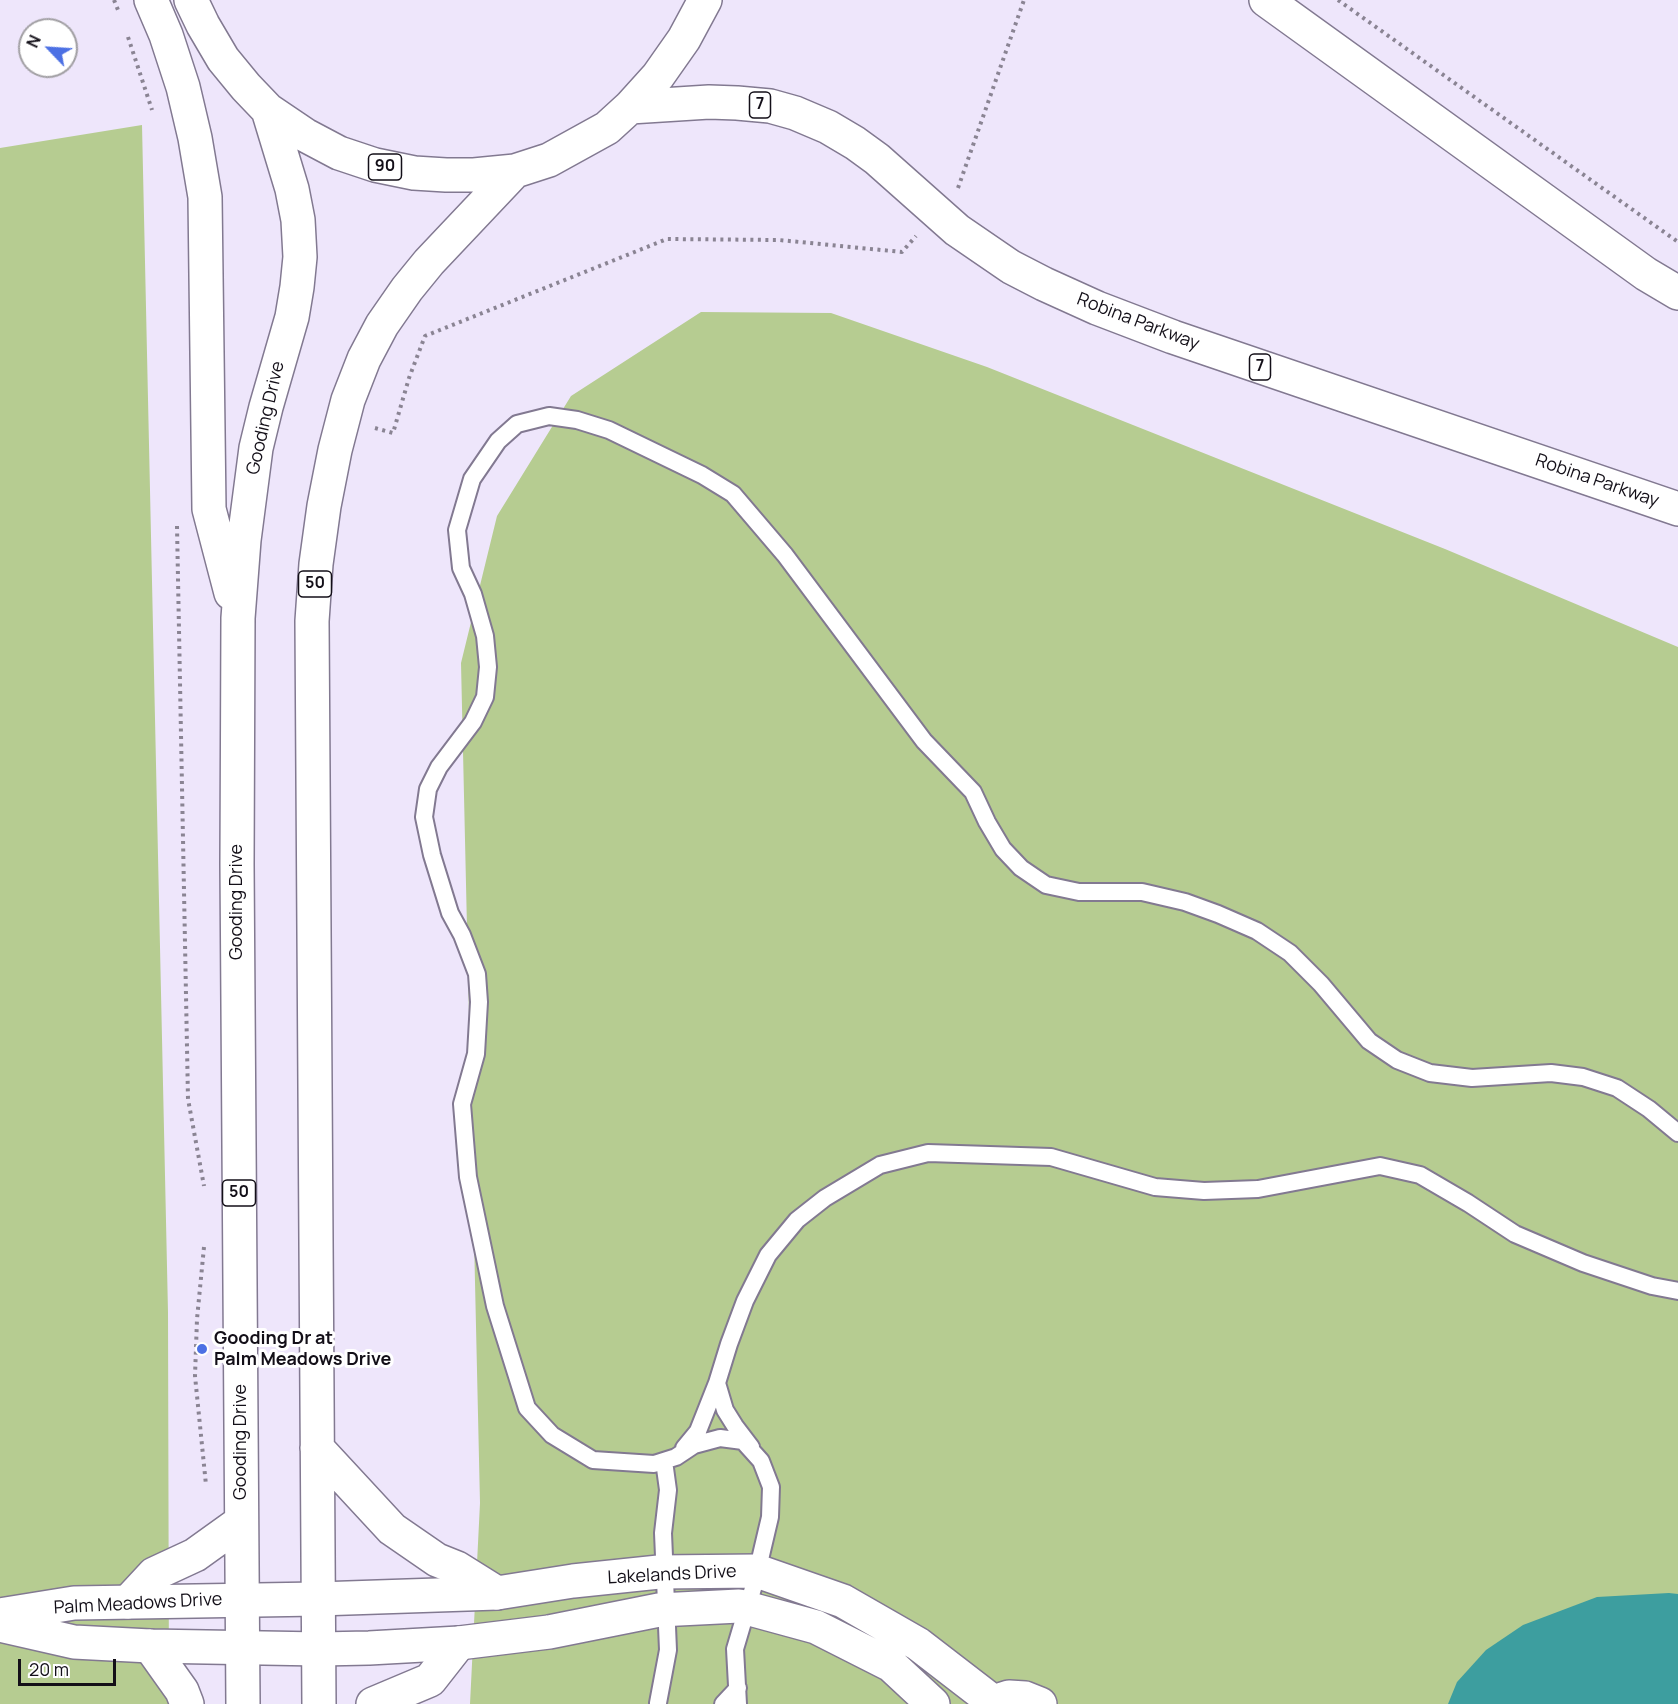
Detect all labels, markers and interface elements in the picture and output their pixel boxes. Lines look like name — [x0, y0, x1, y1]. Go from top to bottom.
north arrow — [18, 18, 78, 78]
text: N — [21, 31, 46, 51]
road number: 7 — [750, 92, 771, 118]
road number: 90 — [368, 154, 402, 180]
street label: Robina Parkway — [1074, 289, 1202, 355]
road number: 7 — [1250, 354, 1270, 380]
street label: Gooding Drive — [242, 359, 290, 477]
street label: Robina Parkway — [1532, 450, 1662, 512]
road number: 50 — [298, 571, 332, 597]
street label: Gooding Drive — [226, 844, 248, 960]
road number: 50 — [222, 1180, 256, 1206]
place label: Gooding Dr at Palm Meadows Drive — [214, 1328, 391, 1370]
marker: Gooding Dr at Palm Meadows Drive — [195, 1342, 209, 1356]
street label: Gooding Drive — [230, 1384, 252, 1500]
street label: Lakelands Drive — [607, 1561, 737, 1589]
street label: Palm Meadows Drive — [53, 1589, 223, 1619]
scale bar — [21, 1647, 118, 1685]
text: 20 m — [29, 1657, 69, 1681]

